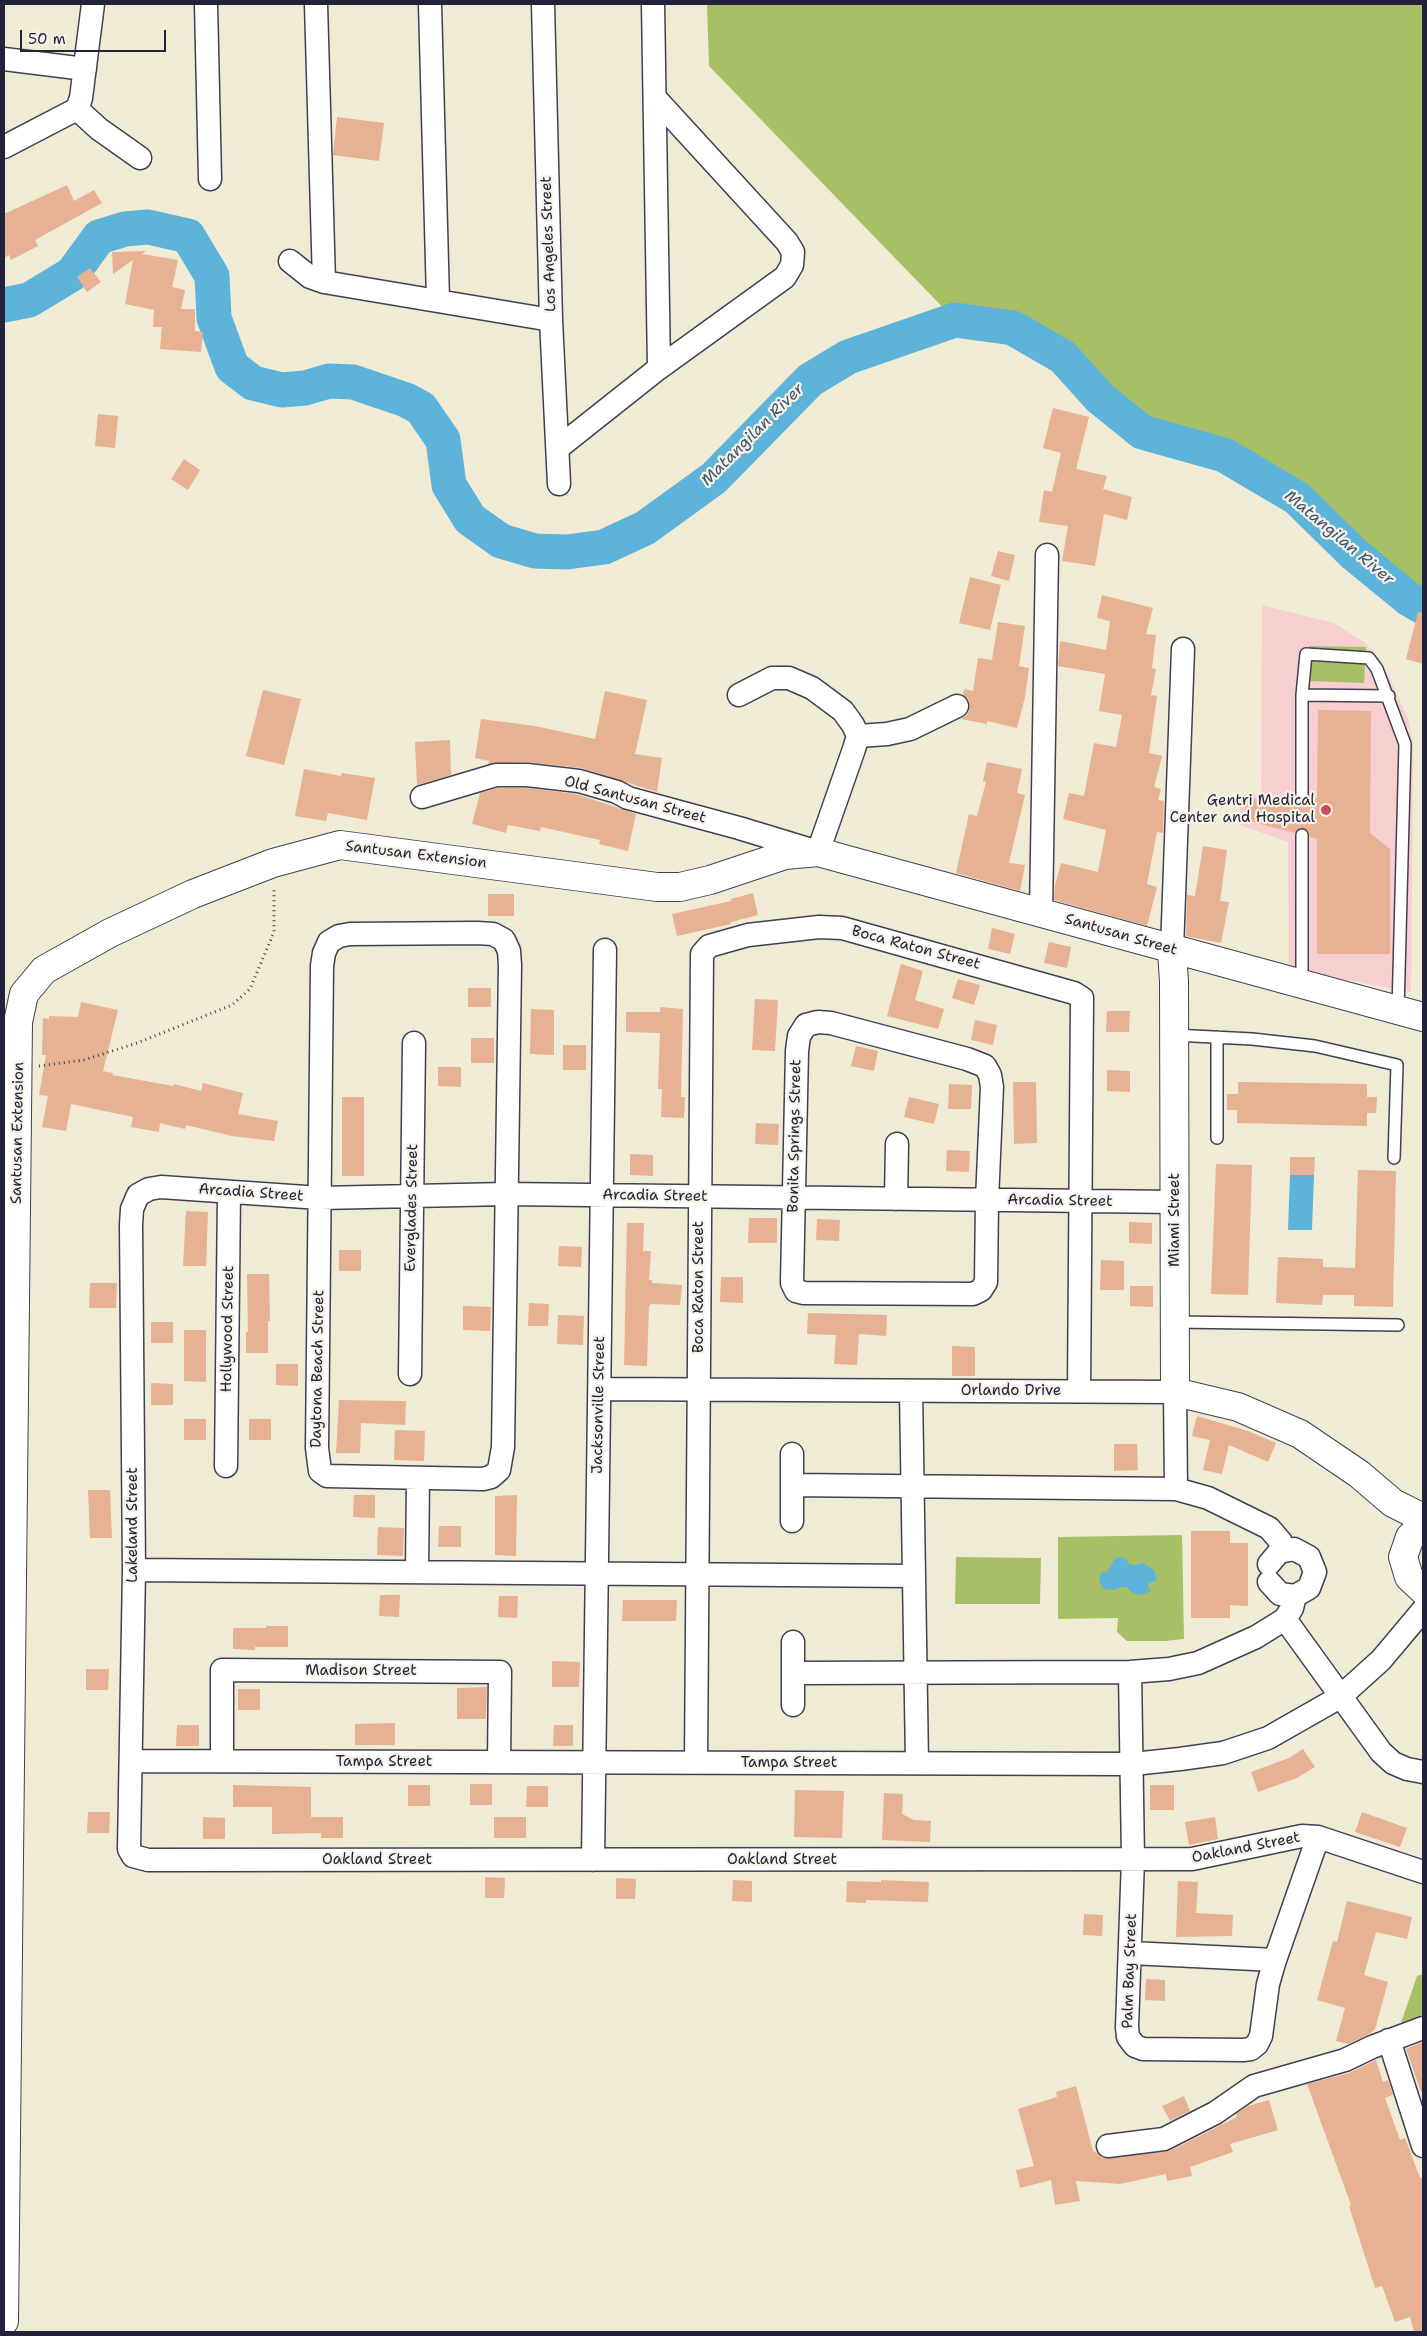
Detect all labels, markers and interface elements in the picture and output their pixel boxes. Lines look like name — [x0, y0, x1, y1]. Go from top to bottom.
scale bar — [22, 20, 169, 52]
text: 50 m — [28, 29, 66, 49]
street label: Los Angeles Street — [538, 176, 560, 312]
water label: Matangilan River — [698, 380, 808, 490]
water label: Matangilan River — [1280, 487, 1398, 589]
street label: Old Santusan Street — [562, 772, 708, 828]
place label: Gentri Medical Center and Hospital — [1170, 792, 1315, 827]
marker: Gentri Medical Center and Hospital — [1319, 803, 1333, 817]
street label: Santusan Extension — [344, 837, 488, 873]
street label: Santusan Street — [1063, 910, 1179, 960]
street label: Boca Raton Street — [850, 922, 982, 974]
street label: Bonita Springs Street — [785, 1059, 805, 1213]
street label: Santusan Extension — [8, 1062, 28, 1204]
street label: Everglades Street — [402, 1144, 422, 1272]
street label: Miami Street — [1166, 1173, 1184, 1267]
street label: Arcadia Street — [198, 1180, 304, 1206]
street label: Arcadia Street — [602, 1186, 708, 1206]
street label: Arcadia Street — [1007, 1191, 1113, 1211]
street label: Boca Raton Street — [690, 1221, 708, 1353]
street label: Hollywood Street — [218, 1265, 238, 1393]
street label: Daytona Beach Street — [308, 1290, 328, 1448]
street label: Jacksonville Street — [589, 1336, 609, 1474]
street label: Orlando Drive — [961, 1382, 1061, 1400]
street label: Lakeland Street — [124, 1467, 142, 1583]
street label: Madison Street — [305, 1662, 417, 1680]
street label: Tampa Street — [336, 1753, 432, 1771]
street label: Tampa Street — [741, 1754, 837, 1772]
street label: Oakland Street — [1190, 1829, 1302, 1867]
street label: Oakland Street — [322, 1851, 432, 1869]
street label: Oakland Street — [727, 1851, 837, 1869]
street label: Palm Bay Street — [1119, 1913, 1141, 2029]

